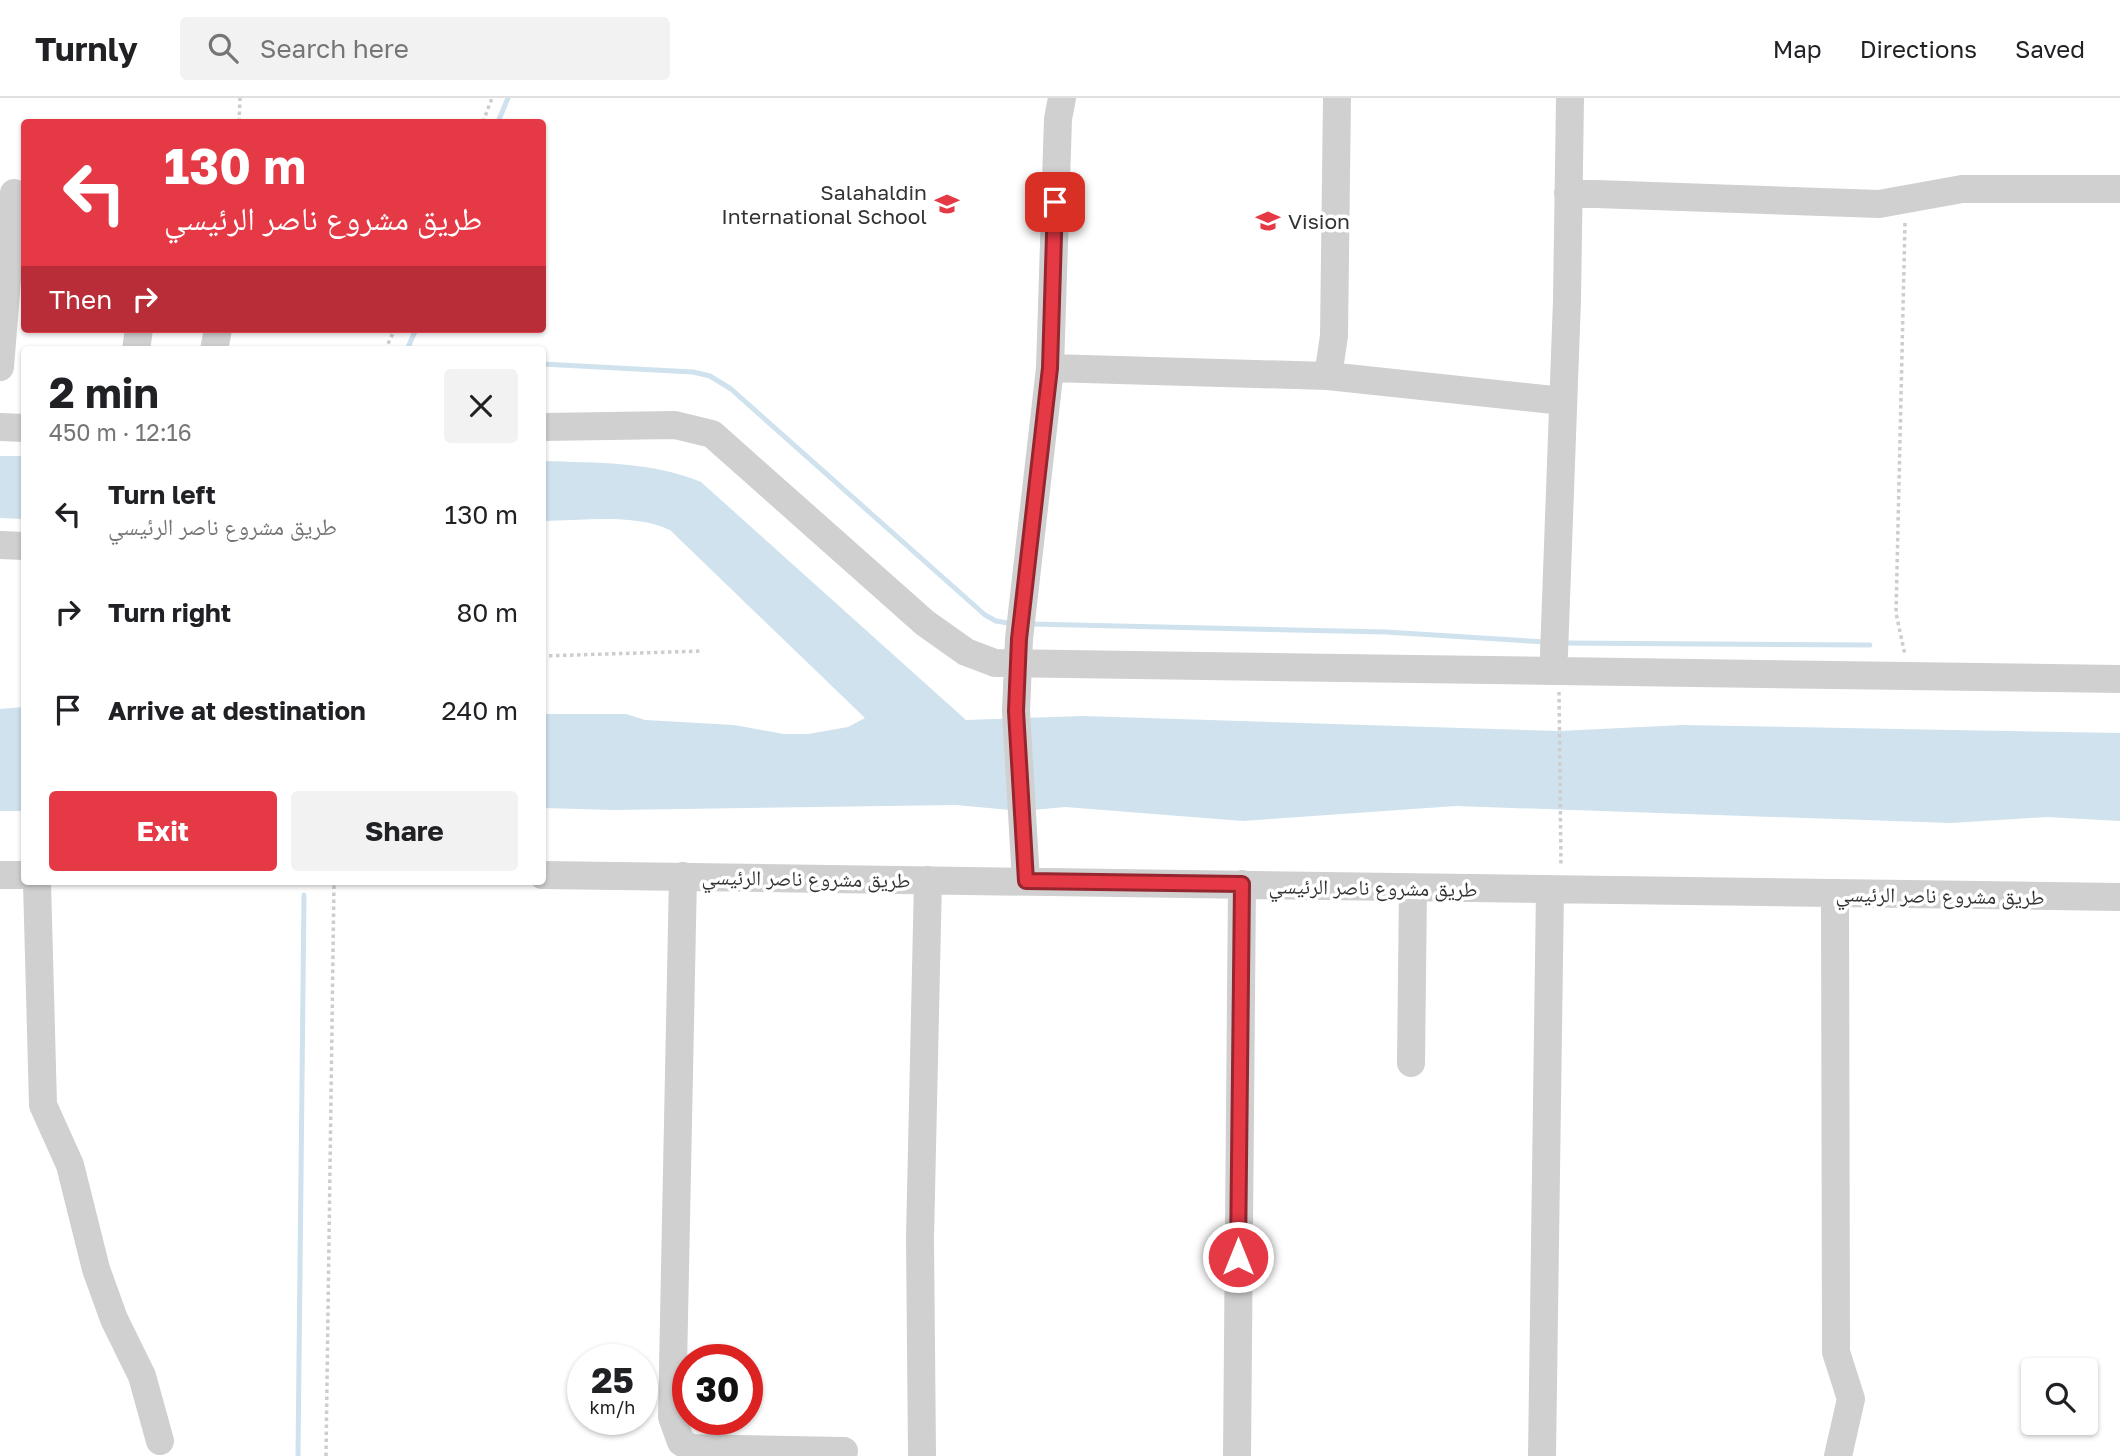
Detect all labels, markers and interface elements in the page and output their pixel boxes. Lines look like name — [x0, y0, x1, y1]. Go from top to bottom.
search box — [180, 17, 670, 80]
text: Turnly — [35, 29, 138, 68]
icon: search — [204, 29, 242, 67]
text: Search here — [260, 33, 409, 64]
text: Map — [1773, 34, 1822, 63]
text: Directions — [1860, 34, 1977, 63]
text: Saved — [2015, 34, 2085, 63]
text: 130 m — [164, 136, 306, 195]
icon: left — [49, 147, 140, 238]
pin — [1025, 172, 1085, 232]
place label: Salahaldin International School — [721, 179, 927, 229]
icon: arrive — [1036, 183, 1074, 221]
school or university icon: Salahaldin International School — [933, 190, 961, 218]
text: طريق مشروع ناصر الرئيسي — [164, 199, 482, 237]
school or university icon: Vision — [1254, 207, 1282, 235]
place label: Vision — [1288, 208, 1350, 234]
icon: right — [126, 280, 164, 318]
text: Then — [49, 284, 112, 315]
text: 2 min — [49, 367, 159, 417]
button: close — [444, 369, 518, 443]
text: 450 m · 12:16 — [49, 418, 192, 446]
text: Turn left — [108, 479, 216, 510]
icon: left — [49, 495, 87, 533]
text: 130 m — [445, 499, 518, 530]
text: طريق مشروع ناصر الرئيسي — [108, 512, 337, 540]
icon: right — [49, 593, 87, 631]
text: Turn right — [108, 597, 231, 628]
text: 80 m — [457, 597, 518, 628]
icon: arrive — [49, 691, 87, 729]
text: Arrive at destination — [108, 695, 366, 726]
text: 240 m — [441, 695, 518, 726]
button: Exit — [49, 791, 277, 871]
button: Share — [291, 791, 518, 871]
street label: طريق مشروع ناصر الرئيسي — [701, 863, 911, 897]
street label: طريق مشروع ناصر الرئيسي — [1268, 872, 1478, 906]
street label: طريق مشروع ناصر الرئيسي — [1835, 880, 2045, 914]
position arrow — [1201, 1220, 1275, 1294]
speed limit sign: 30 — [672, 1344, 763, 1435]
map controls — [2021, 1358, 2098, 1435]
button: search — [2021, 1358, 2098, 1435]
text: 25 — [591, 1359, 634, 1401]
text: km/h — [590, 1396, 635, 1418]

